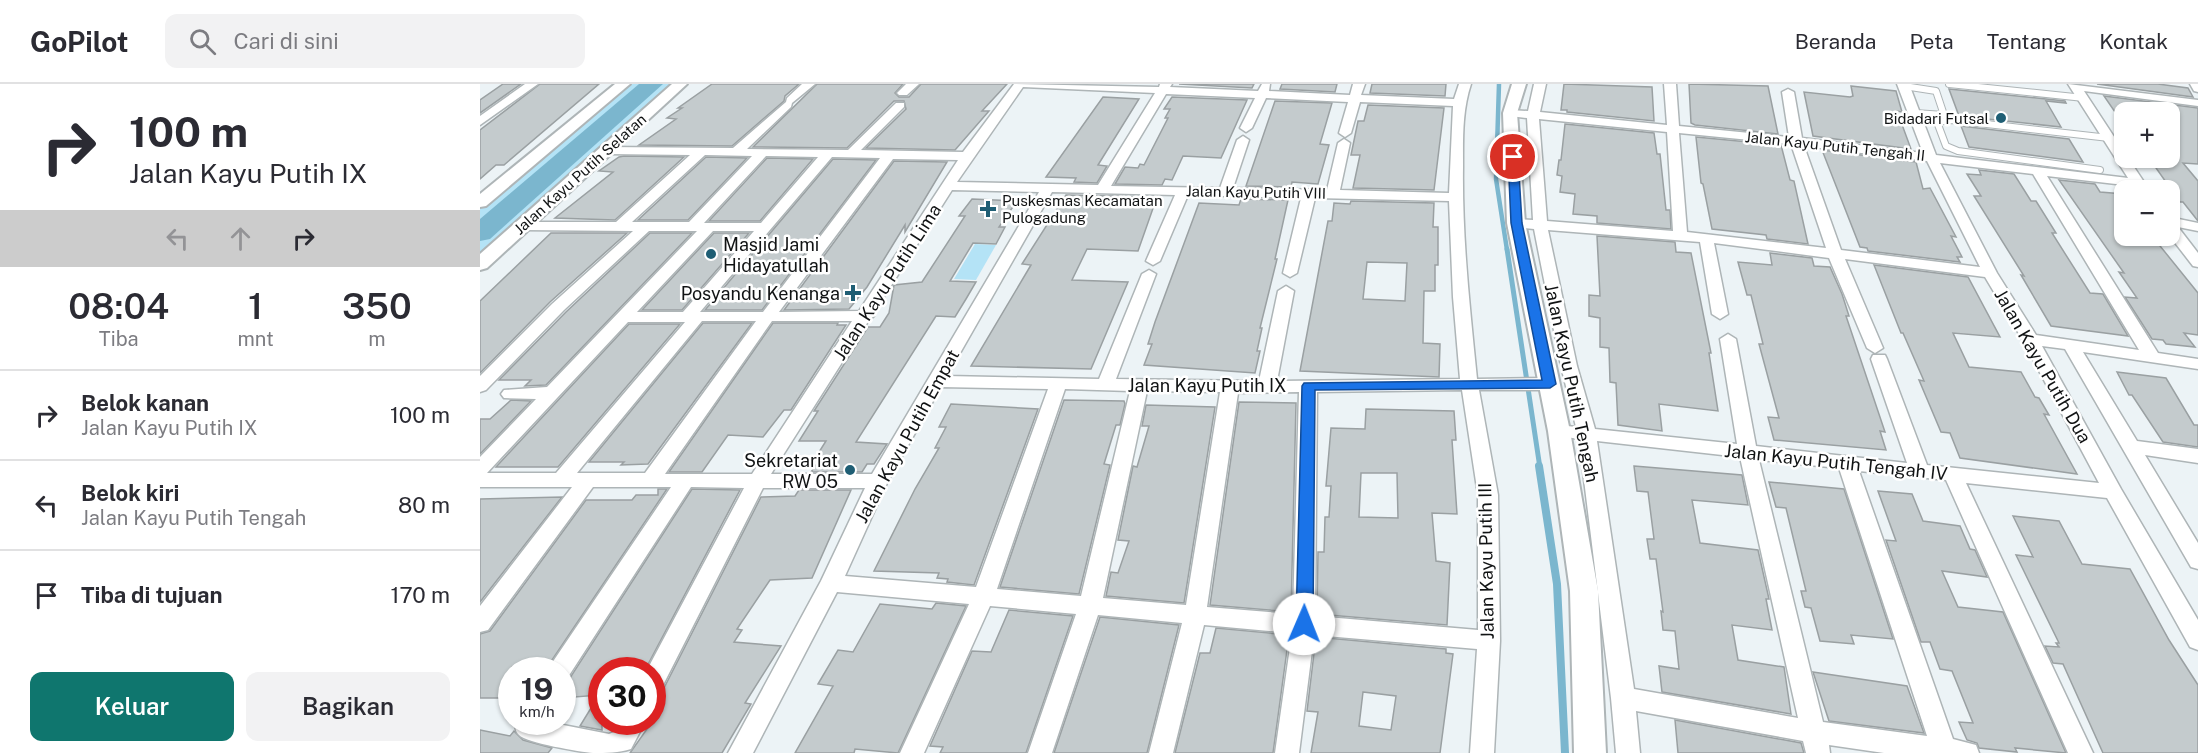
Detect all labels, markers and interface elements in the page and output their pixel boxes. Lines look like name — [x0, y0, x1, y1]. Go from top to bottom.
search box — [165, 14, 585, 68]
text: GoPilot — [30, 25, 129, 58]
icon: search — [186, 25, 219, 58]
text: Cari di sini — [234, 28, 339, 54]
text: Beranda — [1795, 29, 1876, 54]
text: Peta — [1909, 29, 1954, 54]
text: Tentang — [1987, 29, 2066, 54]
text: Kontak — [2099, 29, 2168, 54]
map controls — [2114, 102, 2180, 246]
button: + — [2114, 102, 2180, 168]
text: 100 m — [129, 107, 248, 156]
icon: right — [30, 108, 108, 186]
street label: Jalan Kayu Putih Selatan — [511, 110, 649, 238]
place label: Bidadari Futsal — [1884, 110, 1989, 127]
marker: Bidadari Futsal — [1994, 111, 2008, 125]
street label: Jalan Kayu Putih Tengah II — [1744, 128, 1926, 164]
pin — [1487, 131, 1538, 182]
icon: arrive — [1496, 140, 1529, 173]
text: Jalan Kayu Putih IX — [129, 157, 367, 189]
button: − — [2114, 180, 2180, 246]
street label: Jalan Kayu Putih VIII — [1186, 182, 1326, 202]
place label: Puskesmas Kecamatan Pulogadung — [1002, 192, 1163, 226]
street label: Jalan Kayu Putih Lima — [829, 200, 945, 364]
marker: Puskesmas Kecamatan Pulogadung — [979, 200, 997, 218]
icon: left — [161, 222, 194, 255]
icon: ahead — [224, 222, 257, 255]
icon: right — [287, 222, 320, 255]
place label: Masjid Jami Hidayatullah — [723, 234, 829, 276]
marker: Masjid Jami Hidayatullah — [704, 247, 718, 261]
street label: Jalan Kayu Putih Tengah — [1541, 282, 1603, 484]
place label: Posyandu Kenanga — [681, 283, 840, 304]
marker: Posyandu Kenanga — [844, 284, 862, 302]
text: 08:04 — [68, 285, 169, 327]
text: 1 — [248, 285, 263, 327]
text: 350 — [342, 285, 412, 327]
street label: Jalan Kayu Putih Dua — [1990, 285, 2096, 447]
text: Tiba — [99, 327, 139, 351]
text: mnt — [238, 327, 274, 351]
text: m — [368, 327, 385, 351]
street label: Jalan Kayu Putih Empat — [851, 346, 963, 526]
street label: Jalan Kayu Putih IX — [1128, 375, 1286, 396]
text: Belok kanan — [81, 390, 209, 416]
icon: right — [30, 399, 63, 432]
text: 100 m — [390, 402, 450, 428]
text: Jalan Kayu Putih IX — [81, 416, 258, 440]
street label: Jalan Kayu Putih Tengah IV — [1723, 440, 1949, 484]
place label: Sekretariat RW 05 — [744, 450, 838, 492]
marker: Sekretariat RW 05 — [843, 463, 857, 477]
text: Belok kiri — [81, 480, 179, 506]
street label: Jalan Kayu Putih III — [1474, 482, 1498, 640]
icon: left — [30, 489, 63, 522]
text: 80 m — [398, 492, 450, 518]
text: Jalan Kayu Putih Tengah — [81, 506, 306, 530]
icon: arrive — [30, 579, 63, 612]
text: Tiba di tujuan — [81, 582, 222, 608]
text: 170 m — [390, 582, 450, 608]
position arrow — [1272, 592, 1336, 656]
speed limit sign: 30 — [588, 657, 666, 735]
text: 19 — [521, 671, 553, 707]
button: Keluar — [30, 672, 234, 741]
button: Bagikan — [246, 672, 450, 741]
text: km/h — [519, 703, 555, 720]

